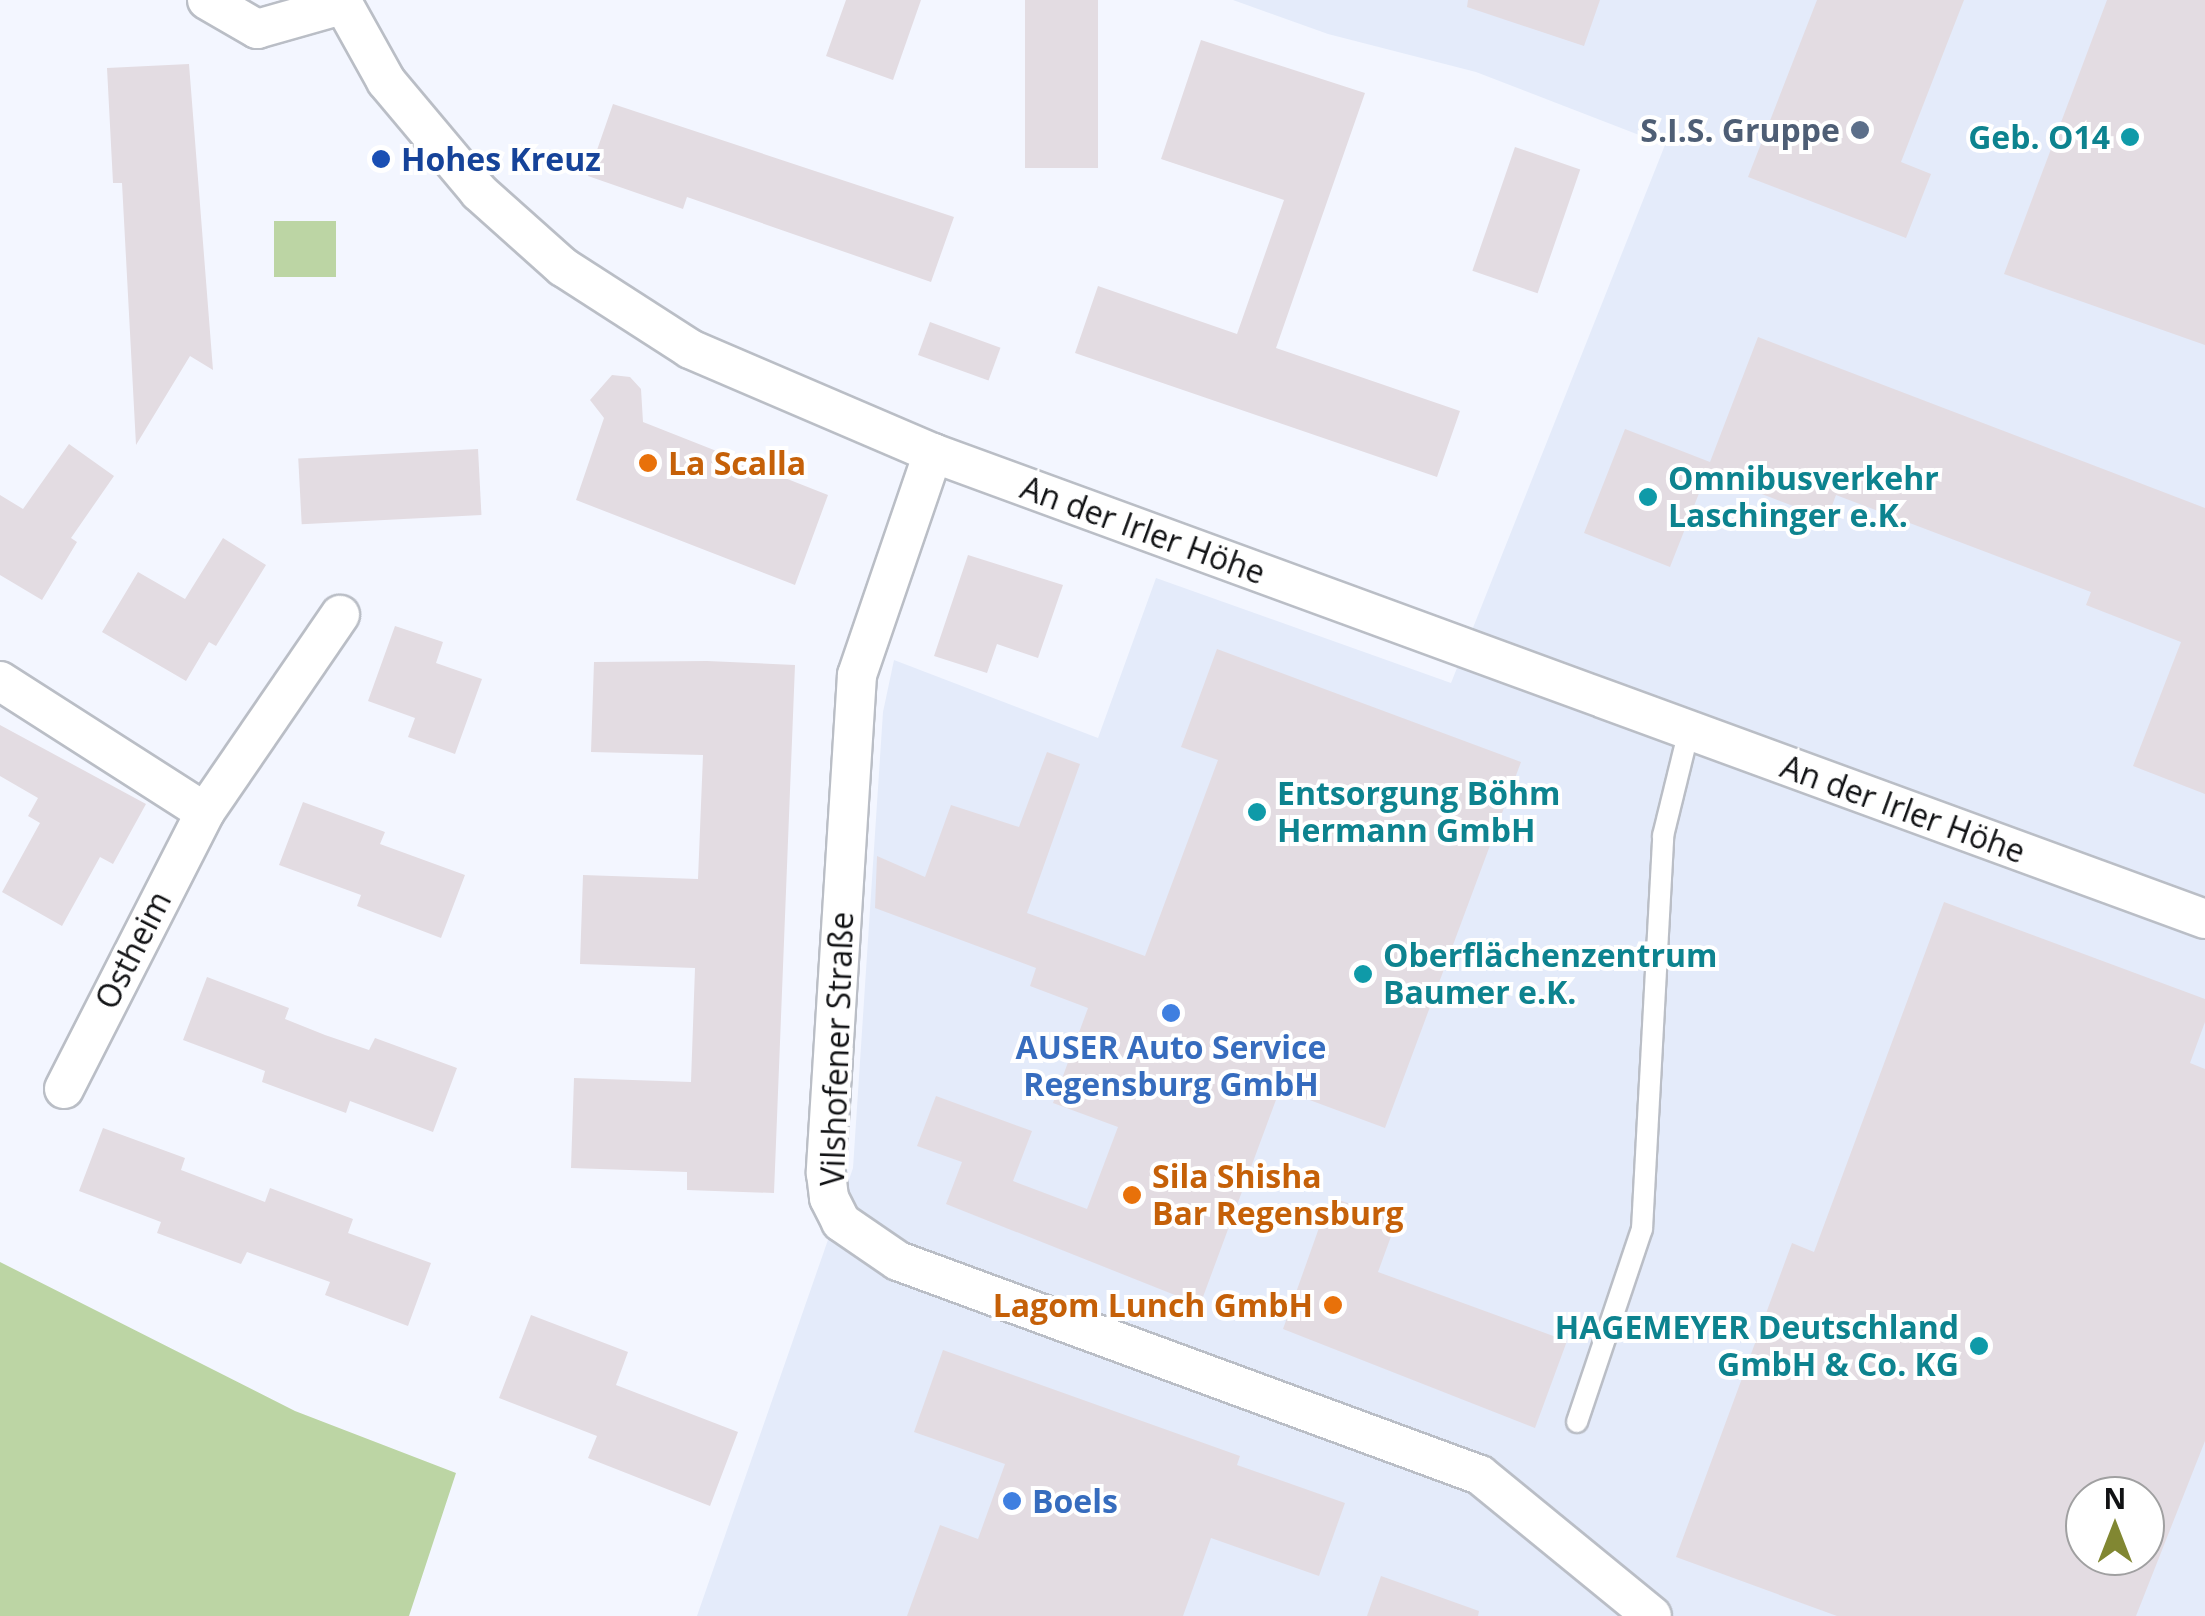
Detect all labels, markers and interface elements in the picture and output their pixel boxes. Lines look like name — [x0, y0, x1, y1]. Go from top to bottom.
place label: S.I.S. Gruppe — [1640, 111, 1840, 149]
place label: Geb. O14 — [1968, 118, 2110, 156]
marker: S.I.S. Gruppe — [1849, 119, 1871, 141]
marker: Geb. O14 — [2119, 126, 2141, 148]
place label: Hohes Kreuz — [401, 140, 601, 178]
marker: Hohes Kreuz — [370, 148, 392, 170]
place label: La Scalla — [668, 444, 806, 482]
marker: La Scalla — [637, 452, 659, 474]
place label: Omnibusverkehr Laschinger e.K. — [1668, 460, 1939, 535]
street label: An der Irler Höhe — [1016, 468, 1270, 592]
marker: Omnibusverkehr Laschinger e.K. — [1637, 486, 1659, 508]
street label: An der Irler Höhe — [1776, 747, 2030, 871]
place label: Entsorgung Böhm Hermann GmbH — [1277, 775, 1560, 850]
marker: Entsorgung Böhm Hermann GmbH — [1246, 801, 1268, 823]
street label: Ostheim — [87, 885, 179, 1015]
street label: Vilshofener Straße — [813, 911, 861, 1187]
place label: Oberflächenzentrum Baumer e.K. — [1383, 937, 1717, 1012]
marker: Oberflächenzentrum Baumer e.K. — [1352, 963, 1374, 985]
marker: AUSER Auto Service Regensburg GmbH — [1160, 1002, 1182, 1024]
place label: AUSER Auto Service Regensburg GmbH — [1016, 1029, 1326, 1104]
place label: Sila Shisha Bar Regensburg — [1152, 1158, 1404, 1233]
marker: Sila Shisha Bar Regensburg — [1121, 1184, 1143, 1206]
place label: Lagom Lunch GmbH — [993, 1286, 1313, 1324]
marker: Lagom Lunch GmbH — [1322, 1294, 1344, 1316]
place label: HAGEMEYER Deutschland GmbH & Co. KG — [1555, 1309, 1959, 1384]
marker: HAGEMEYER Deutschland GmbH & Co. KG — [1968, 1335, 1990, 1357]
north arrow — [2065, 1476, 2165, 1576]
text: N — [2104, 1479, 2126, 1517]
place label: Boels — [1032, 1482, 1118, 1520]
marker: Boels — [1001, 1490, 1023, 1512]

